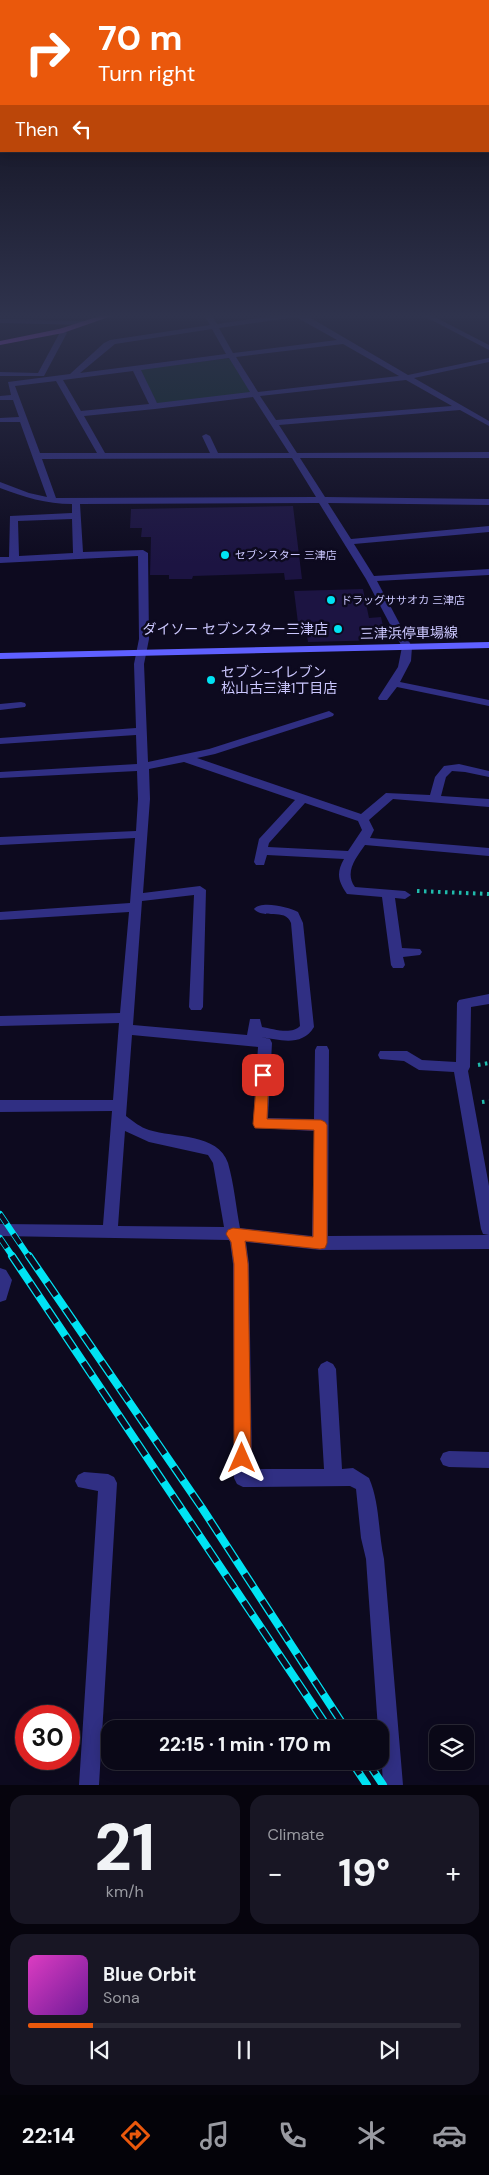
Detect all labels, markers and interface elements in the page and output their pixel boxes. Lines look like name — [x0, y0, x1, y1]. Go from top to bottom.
text: 70 m — [98, 15, 182, 61]
icon: right — [15, 20, 80, 85]
text: Turn right — [98, 59, 195, 88]
icon: left — [68, 115, 96, 143]
text: Then — [15, 117, 58, 142]
place label: セブンスター 三津店 — [235, 548, 337, 562]
marker: セブンスター 三津店 — [219, 549, 231, 561]
place label: ドラッグササオカ 三津店 — [341, 593, 465, 607]
marker: ドラッグササオカ 三津店 — [325, 594, 337, 606]
place label: ダイソー セブンスター三津店 — [143, 620, 328, 638]
marker: ダイソー セブンスター三津店 — [332, 623, 344, 635]
street label: 三津浜停車場線 — [360, 623, 458, 643]
place label: セブン-イレブン 松山古三津1丁目店 — [221, 663, 337, 697]
marker: セブン-イレブン 松山古三津1丁目店 — [205, 674, 217, 686]
pin — [242, 1054, 284, 1096]
icon: arrive — [249, 1061, 277, 1089]
position arrow — [215, 1431, 267, 1483]
speed limit sign: 30 — [15, 1705, 80, 1770]
map controls — [429, 1725, 474, 1770]
button: layers — [429, 1725, 474, 1770]
text: 22:15 · 1 min · 170 m — [159, 1732, 331, 1757]
text: 21 — [94, 1806, 155, 1890]
text: Climate — [268, 1824, 324, 1845]
text: 19° — [338, 1848, 390, 1898]
text: − — [268, 1855, 283, 1892]
text: + — [446, 1855, 461, 1892]
text: km/h — [106, 1881, 144, 1902]
text: Blue Orbit — [103, 1962, 196, 1987]
text: Sona — [103, 1987, 140, 2008]
icon: previous — [86, 2036, 114, 2064]
icon: pause — [230, 2036, 258, 2064]
icon: next — [375, 2036, 403, 2064]
icon: directions — [118, 2118, 153, 2153]
icon: music — [197, 2118, 232, 2153]
icon: phone — [275, 2118, 310, 2153]
icon: climate — [354, 2118, 389, 2153]
icon: car — [432, 2118, 467, 2153]
text: 22:14 — [22, 2121, 75, 2150]

